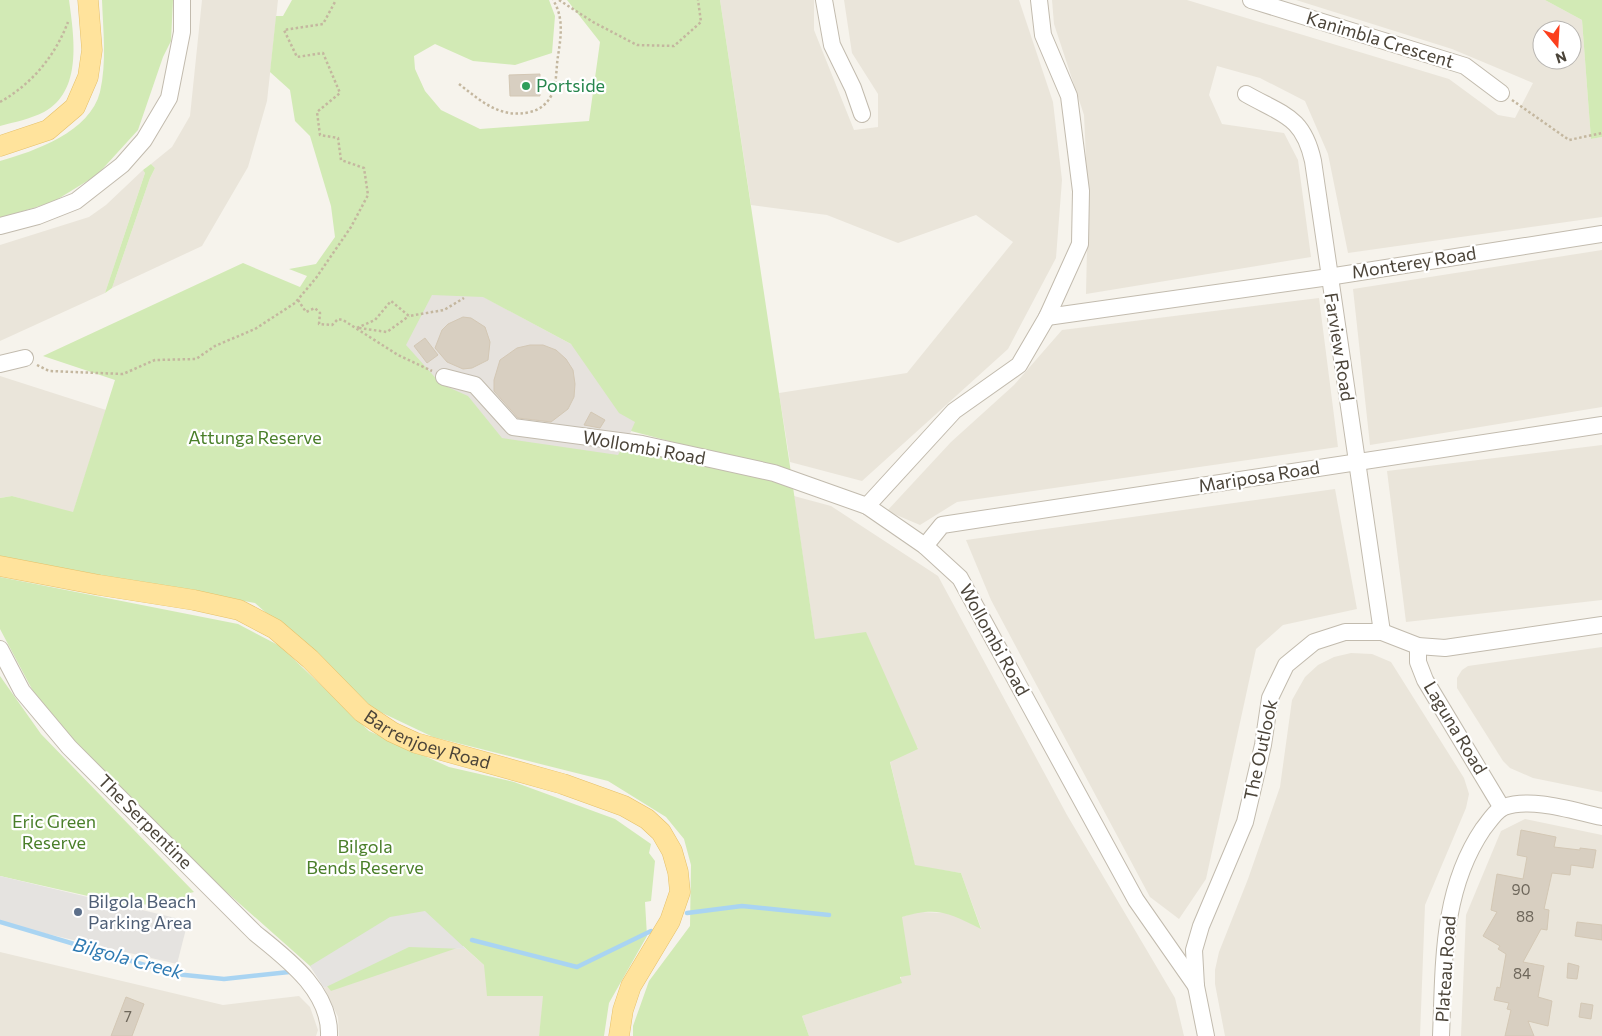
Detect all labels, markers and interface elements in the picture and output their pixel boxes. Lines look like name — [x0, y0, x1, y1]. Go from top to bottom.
street label: Kanimbla Crescent — [1304, 6, 1457, 72]
north arrow — [1532, 20, 1582, 70]
text: N — [1554, 48, 1569, 68]
place label: Portside — [536, 74, 605, 96]
marker: Portside — [520, 80, 532, 92]
street label: Monterey Road — [1350, 241, 1478, 283]
street label: Farview Road — [1321, 291, 1359, 403]
street label: Wollombi Road — [581, 425, 707, 469]
park label: Attunga Reserve — [188, 426, 322, 448]
street label: Mariposa Road — [1197, 456, 1321, 496]
street label: Wollombi Road — [955, 580, 1035, 699]
street label: Laguna Road — [1419, 677, 1492, 778]
street label: The Outlook — [1239, 697, 1282, 802]
street label: Barrenjoey Road — [360, 705, 493, 773]
street label: The Serpentine — [94, 770, 197, 873]
park label: Eric Green Reserve — [12, 810, 96, 853]
park label: Bilgola Bends Reserve — [306, 835, 424, 878]
house number: 90 — [1512, 880, 1530, 898]
place label: Bilgola Beach Parking Area — [88, 890, 196, 933]
marker: Bilgola Beach Parking Area — [72, 906, 84, 918]
house number: 88 — [1516, 907, 1534, 925]
street label: Plateau Road — [1430, 915, 1460, 1023]
water label: Bilgola Creek — [71, 932, 186, 983]
house number: 84 — [1513, 964, 1531, 982]
house number: 7 — [124, 1007, 132, 1025]

